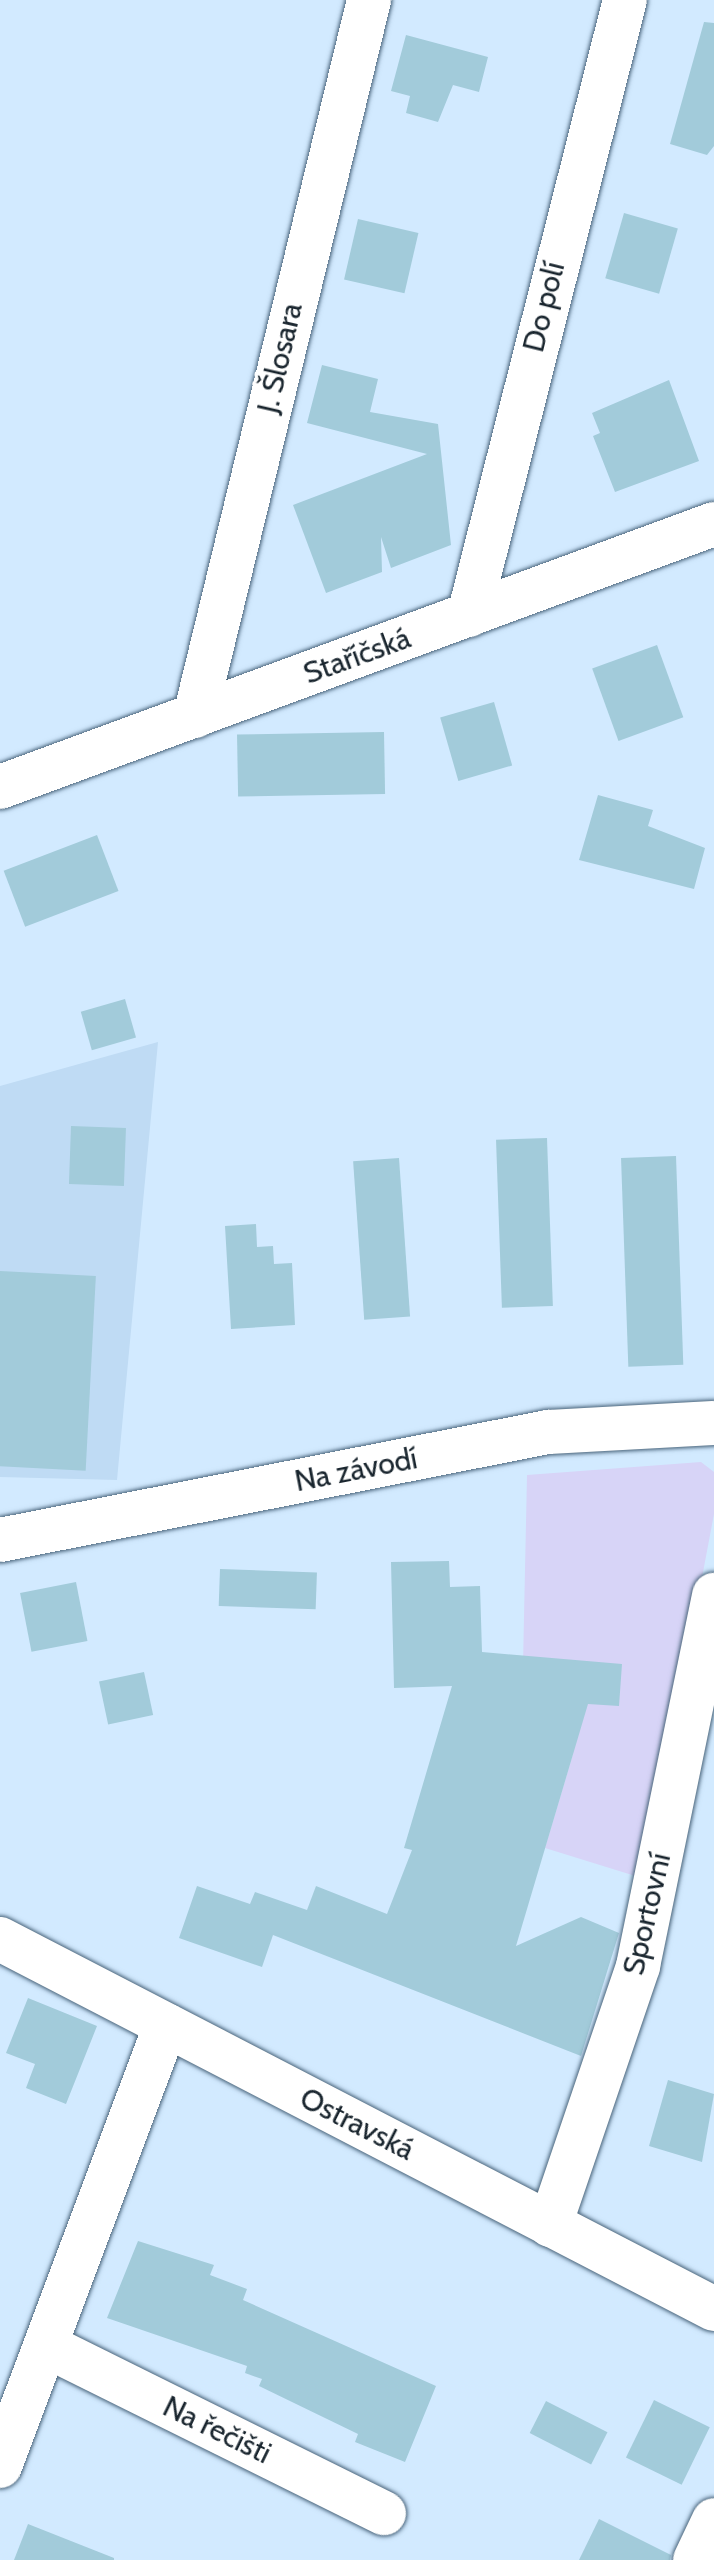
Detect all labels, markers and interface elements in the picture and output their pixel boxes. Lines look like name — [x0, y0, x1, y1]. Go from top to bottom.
street label: Do polí — [515, 258, 573, 356]
street label: J. Šlosara — [250, 299, 310, 417]
street label: Staříčská — [299, 620, 415, 692]
street label: Na závodí — [292, 1441, 420, 1499]
street label: Sportovní — [615, 1849, 679, 1979]
street label: Ostravská — [294, 2080, 420, 2168]
street label: Na řečišti — [157, 2388, 277, 2472]

